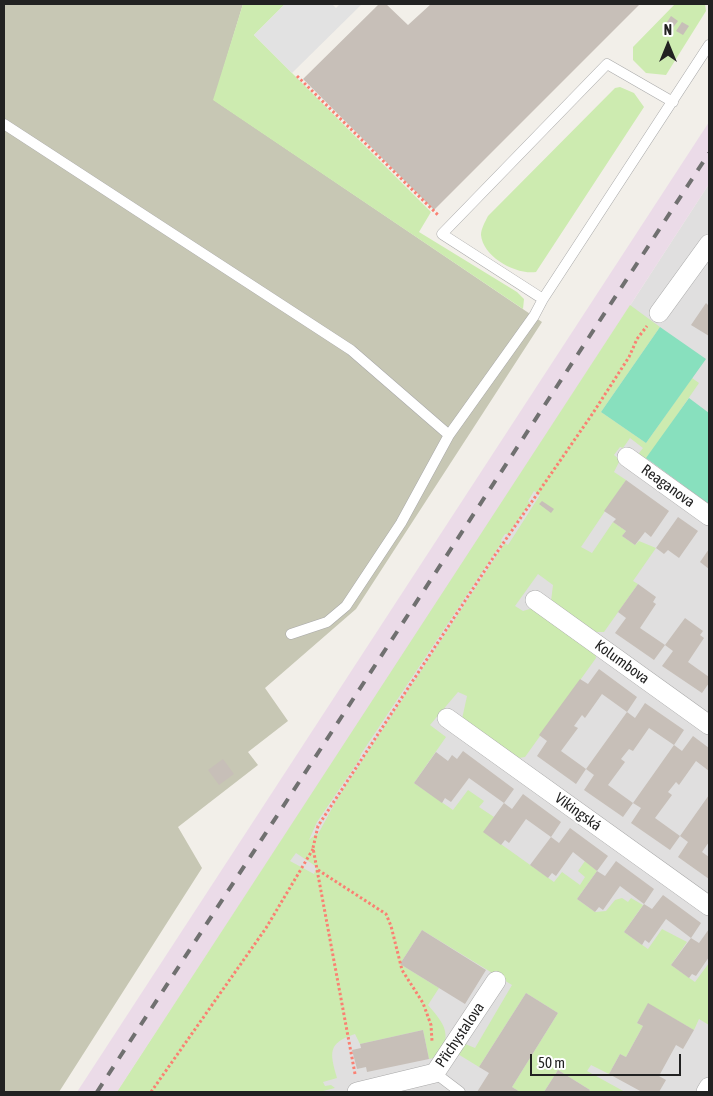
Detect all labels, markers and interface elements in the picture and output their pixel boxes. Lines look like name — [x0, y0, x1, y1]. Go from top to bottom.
north arrow — [643, 20, 693, 70]
text: N — [664, 22, 672, 38]
street label: Reaganova — [638, 461, 698, 511]
street label: Kolumbova — [591, 636, 653, 688]
street label: Vikingská — [551, 789, 605, 835]
street label: Přichystalova — [432, 999, 488, 1071]
scale bar — [533, 1044, 684, 1076]
text: 50 m — [538, 1054, 565, 1071]

